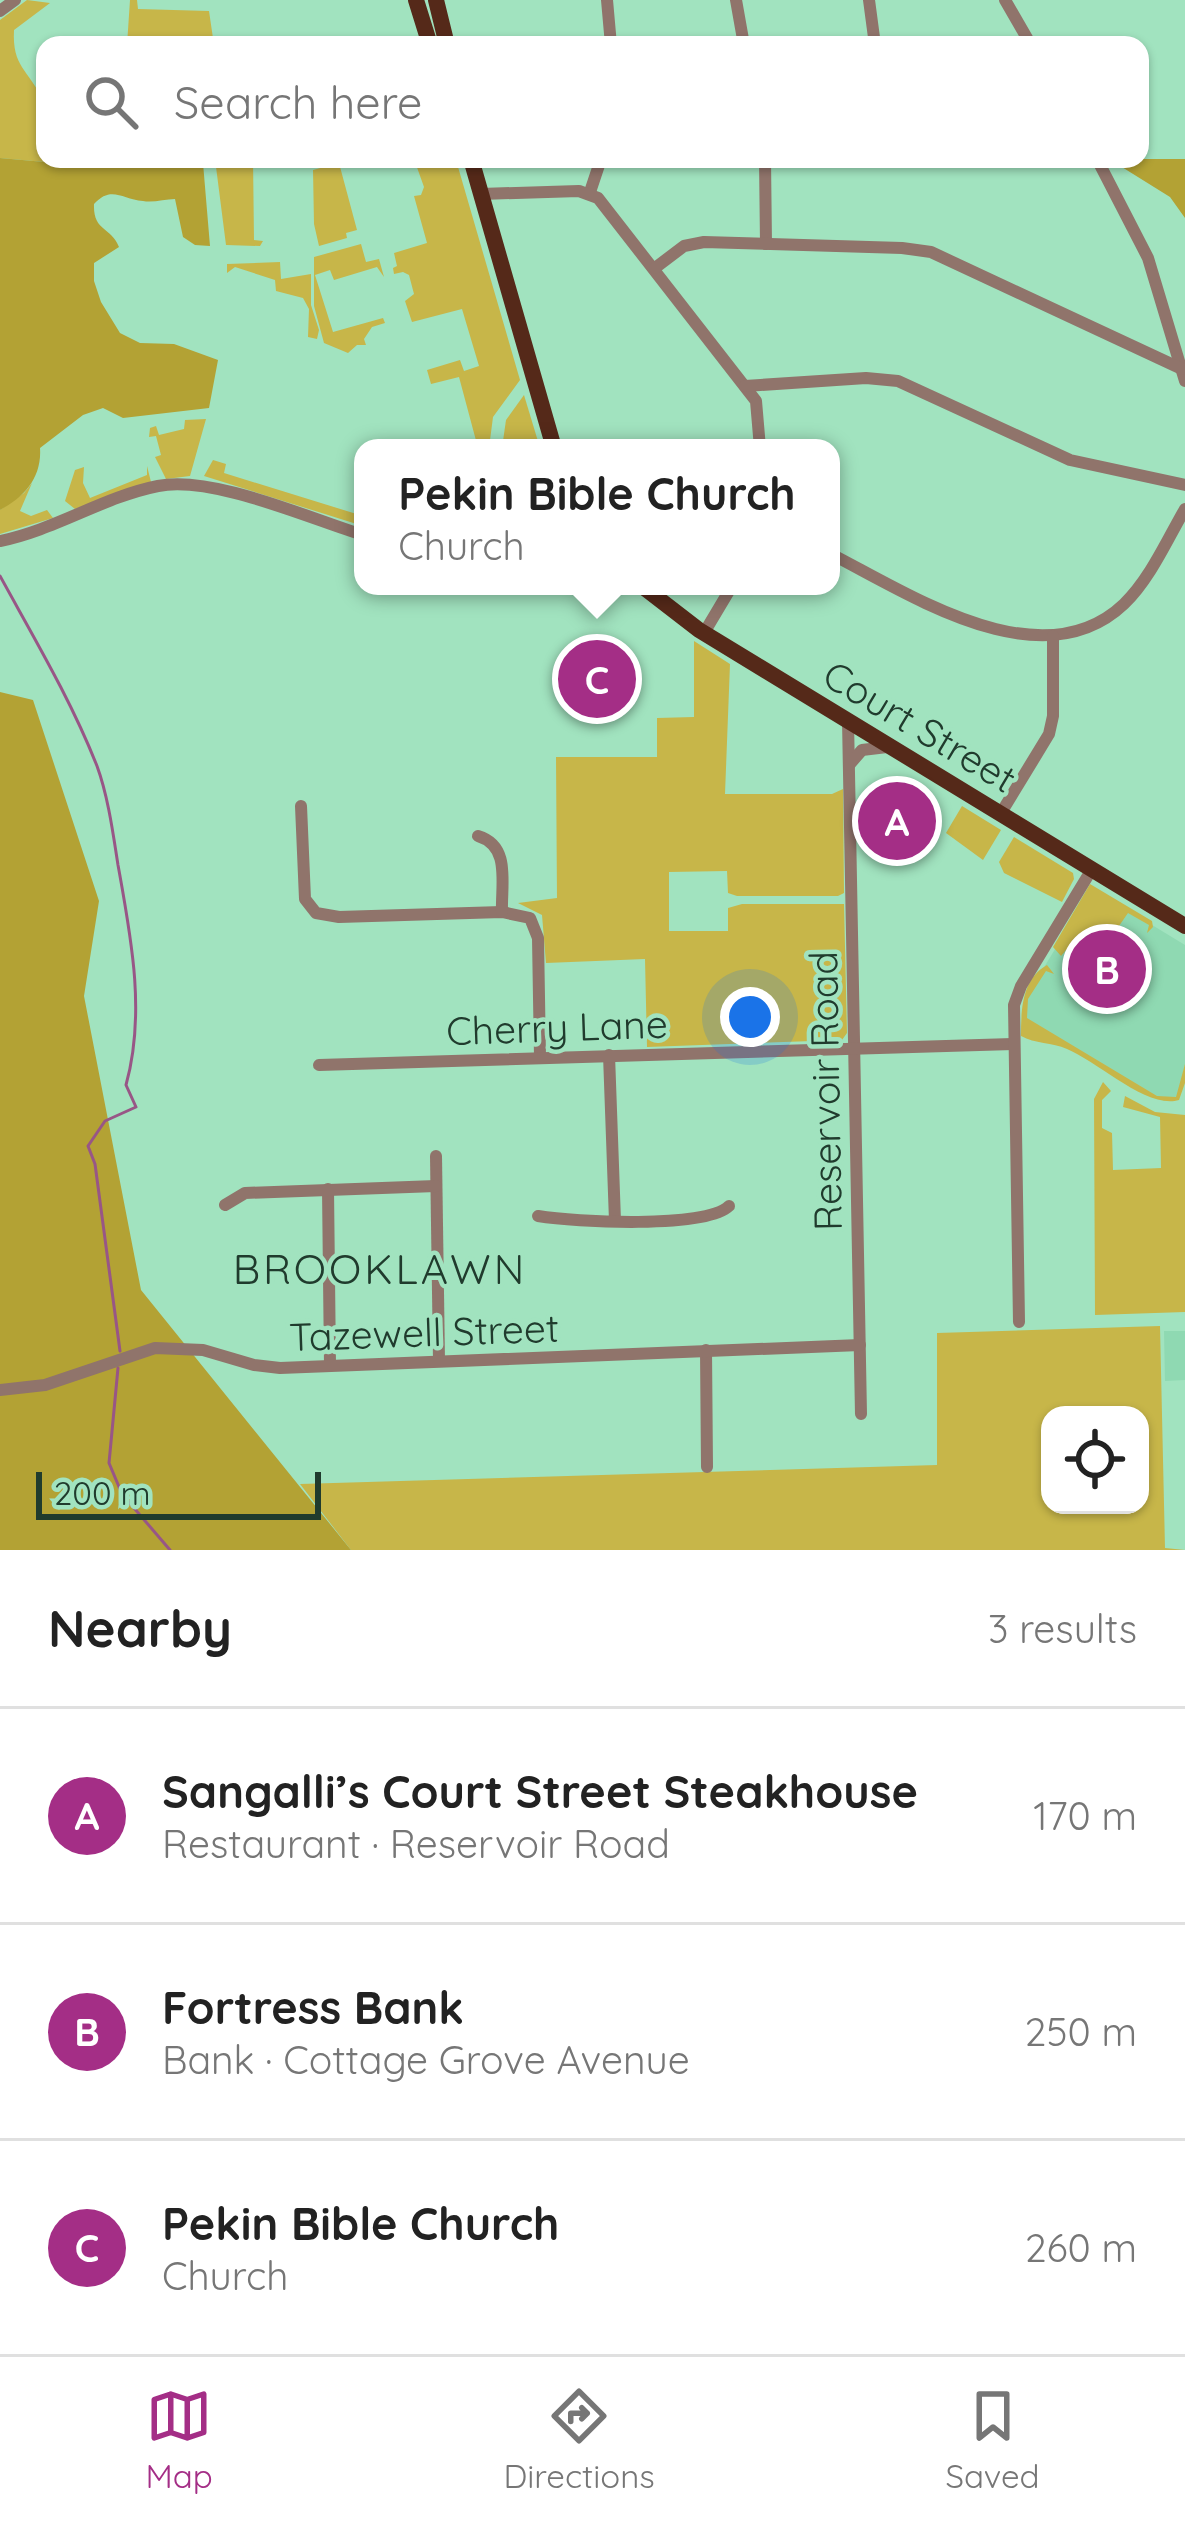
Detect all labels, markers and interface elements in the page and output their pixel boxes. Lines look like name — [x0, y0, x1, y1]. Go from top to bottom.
search box — [36, 36, 1149, 168]
icon: search — [78, 69, 144, 135]
text: Search here — [174, 74, 422, 130]
popup — [354, 439, 840, 595]
text: Pekin Bible Church — [398, 465, 796, 521]
text: Church — [398, 521, 525, 570]
pin: C — [558, 634, 636, 724]
street label: Court Street — [815, 649, 1025, 803]
pin: A — [858, 776, 936, 866]
pin: B — [1068, 924, 1146, 1014]
street label: Reservoir Road — [798, 951, 852, 1231]
your location — [720, 987, 780, 1047]
street label: Cherry Lane — [445, 999, 669, 1055]
district label: BROOKLAWN — [233, 1242, 527, 1295]
street label: Tazewell Street — [288, 1303, 560, 1361]
map controls — [1041, 1406, 1149, 1514]
button: locate — [1041, 1406, 1149, 1514]
scale bar — [36, 1466, 321, 1519]
text: 200 m — [54, 1472, 151, 1513]
text: Nearby — [48, 1596, 232, 1660]
text: 3 results — [988, 1604, 1137, 1653]
text: Sangalli’s Court Street Steakhouse — [162, 1763, 918, 1819]
text: A — [75, 1791, 99, 1840]
text: 170 m — [1033, 1791, 1137, 1840]
text: Restaurant · Reservoir Road — [162, 1819, 670, 1868]
text: Fortress Bank — [162, 1979, 464, 2035]
text: B — [74, 2007, 100, 2056]
text: 250 m — [1025, 2007, 1137, 2056]
text: Bank · Cottage Grove Avenue — [162, 2035, 690, 2084]
text: Pekin Bible Church — [162, 2195, 559, 2251]
text: C — [75, 2223, 99, 2272]
text: 260 m — [1025, 2223, 1137, 2272]
text: Church — [162, 2251, 288, 2300]
tab: Map — [145, 2383, 213, 2496]
tab: Directions — [503, 2383, 655, 2496]
tab: Saved — [946, 2383, 1040, 2496]

